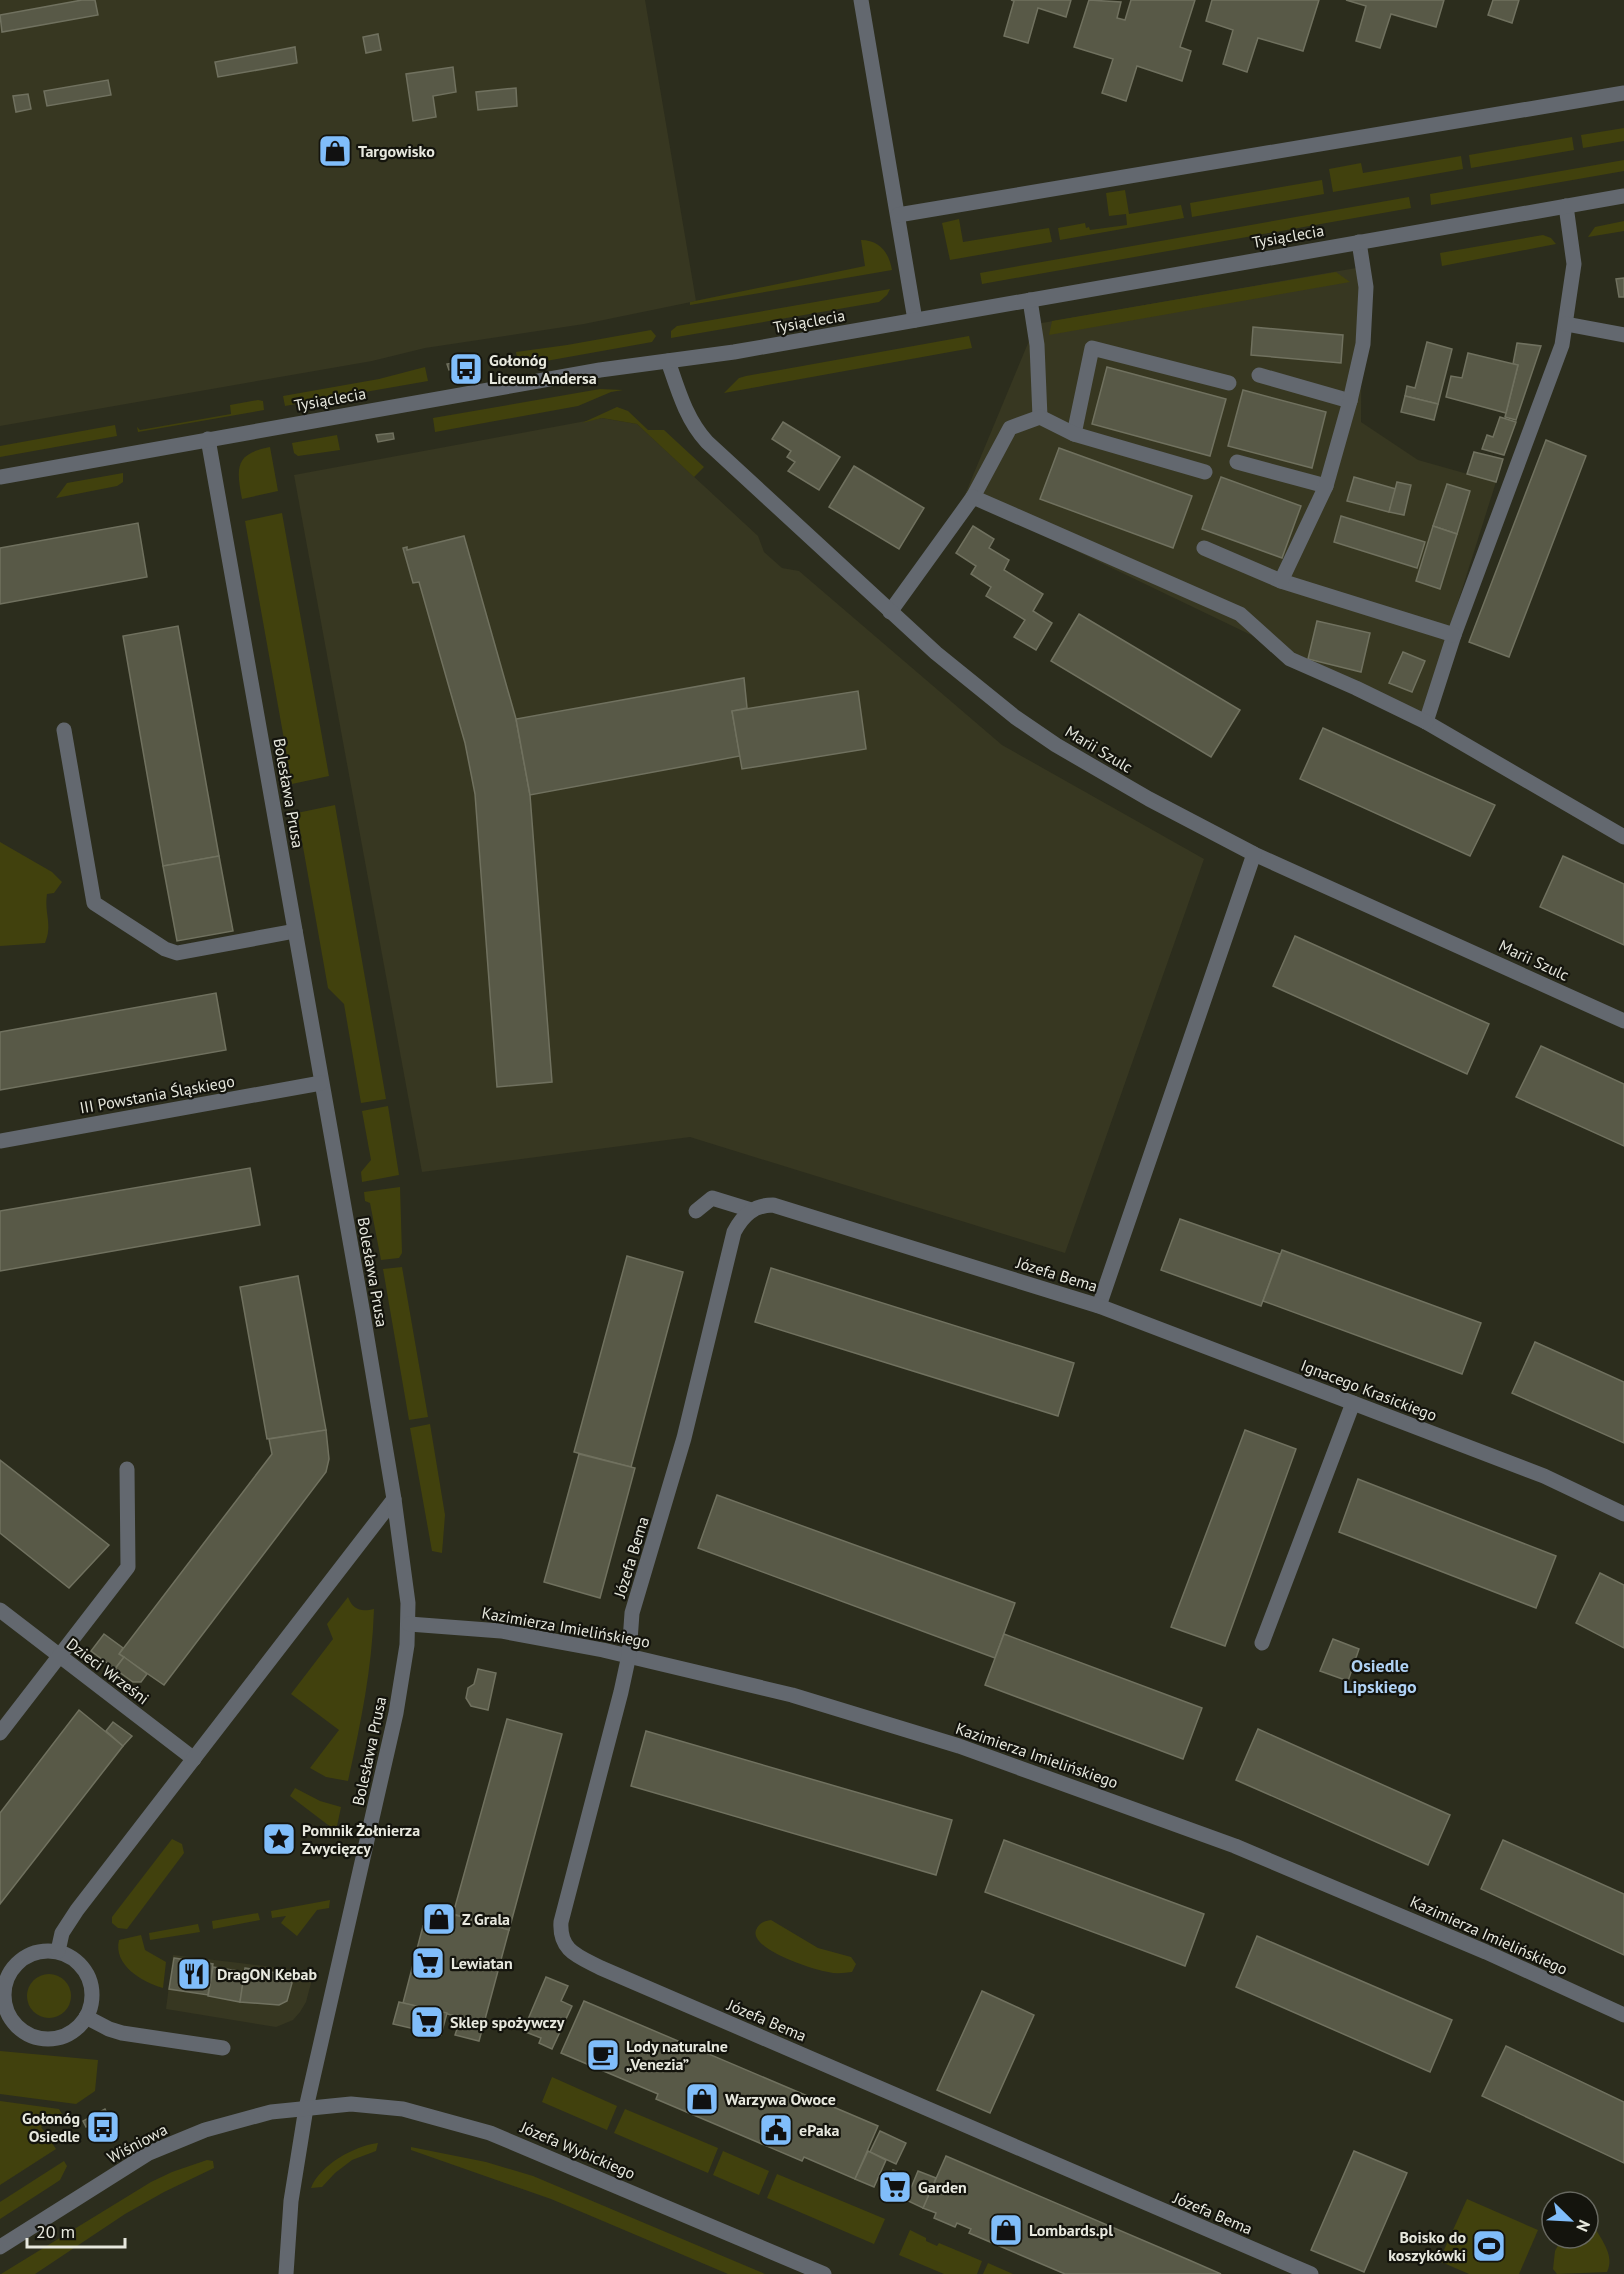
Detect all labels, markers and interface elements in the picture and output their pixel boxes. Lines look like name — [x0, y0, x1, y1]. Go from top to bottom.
shop icon: Targowisko — [317, 133, 353, 169]
place label: Targowisko — [358, 141, 435, 161]
street label: Tysiąclecia — [1251, 220, 1325, 252]
street label: Tysiąclecia — [772, 305, 846, 337]
place label: Gołonóg Liceum Andersa — [489, 350, 597, 388]
bus stop icon: Gołonóg Liceum Andersa — [448, 351, 484, 387]
street label: Tysiąclecia — [293, 383, 367, 415]
street label: Marii Szulc — [1062, 721, 1136, 777]
street label: Bolesława Prusa — [270, 737, 308, 849]
street label: Marii Szulc — [1496, 935, 1572, 985]
street label: III Powstania Śląskiego — [78, 1071, 236, 1117]
street label: Bolesława Prusa — [354, 1216, 392, 1328]
street label: Józefa Bema — [1013, 1252, 1100, 1296]
street label: Ignacego Krasickiego — [1298, 1355, 1440, 1425]
street label: Józefa Bema — [609, 1514, 653, 1601]
street label: Kazimierza Imielińskiego — [480, 1602, 652, 1652]
street label: Dzieci Wrześni — [63, 1634, 153, 1708]
district label: Osiedle Lipskiego — [1343, 1654, 1417, 1698]
street label: Bolesława Prusa — [348, 1695, 390, 1807]
street label: Kazimierza Imielińskiego — [953, 1718, 1121, 1792]
place label: Pomnik Żołnierza Zwycięzcy — [302, 1820, 420, 1858]
place icon: Pomnik Żołnierza Zwycięzcy — [261, 1821, 297, 1857]
street label: Kazimierza Imielińskiego — [1407, 1891, 1571, 1979]
shop icon: Z Grala — [421, 1901, 457, 1937]
place label: Z Grala — [462, 1909, 510, 1929]
supermarket icon: Lewiatan — [410, 1945, 446, 1981]
place label: Lewiatan — [451, 1953, 513, 1973]
restaurant icon: DragON Kebab — [176, 1956, 212, 1992]
place label: DragON Kebab — [217, 1964, 318, 1984]
street label: Józefa Bema — [724, 1994, 809, 2046]
supermarket icon: Sklep spożywczy — [409, 2004, 445, 2040]
place label: Sklep spożywczy — [450, 2012, 565, 2032]
place label: Lody naturalne „Venezia” — [626, 2036, 728, 2074]
cafe icon: Lody naturalne „Venezia” — [585, 2037, 621, 2073]
shop icon: Warzywa Owoce — [684, 2081, 720, 2117]
place label: Warzywa Owoce — [725, 2089, 836, 2109]
place label: Gołonóg Osiedle — [22, 2108, 80, 2146]
bus stop icon: Gołonóg Osiedle — [85, 2109, 121, 2145]
public building icon: ePaka — [758, 2112, 794, 2148]
street label: Józefa Wybickiego — [517, 2116, 638, 2183]
street label: Wiśniowa — [103, 2119, 171, 2167]
place label: ePaka — [799, 2120, 840, 2140]
supermarket icon: Garden — [877, 2169, 913, 2205]
place label: Garden — [918, 2177, 967, 2197]
street label: Józefa Bema — [1170, 2187, 1255, 2239]
north arrow — [1540, 2190, 1600, 2250]
scale bar — [27, 2211, 124, 2249]
shop icon: Lombards.pl — [988, 2212, 1024, 2248]
text: N — [1572, 2217, 1595, 2235]
text: 20 m — [36, 2220, 75, 2243]
place label: Lombards.pl — [1029, 2220, 1113, 2240]
place label: Boisko do koszykówki — [1388, 2227, 1466, 2265]
sports icon: Boisko do koszykówki — [1471, 2228, 1507, 2264]

